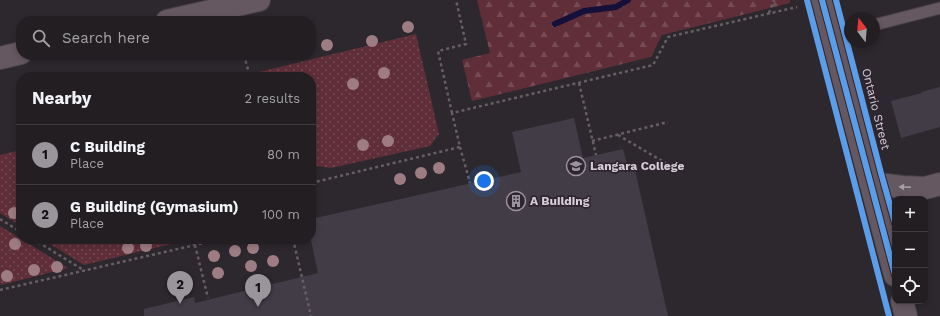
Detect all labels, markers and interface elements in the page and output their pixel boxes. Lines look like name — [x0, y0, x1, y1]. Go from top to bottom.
north arrow — [844, 12, 880, 48]
search box — [16, 16, 316, 60]
icon: search — [30, 27, 52, 49]
text: Search here — [62, 29, 150, 47]
street label: Ontario Street — [859, 67, 893, 151]
text: Nearby — [32, 88, 91, 108]
text: 2 results — [245, 91, 300, 106]
text: C Building — [70, 138, 145, 156]
text: 1 — [42, 147, 48, 162]
text: 80 m — [267, 147, 300, 162]
school or university icon: Langara College — [565, 155, 587, 177]
text: Place — [70, 156, 104, 171]
place label: Langara College — [590, 159, 685, 173]
your location — [474, 171, 494, 191]
one-way arrow — [899, 184, 911, 191]
building icon: A Building — [505, 190, 527, 212]
place label: A Building — [530, 194, 590, 208]
map controls — [892, 196, 928, 304]
button: + — [892, 196, 928, 232]
text: G Building (Gymasium) — [70, 198, 239, 216]
text: 2 — [41, 207, 49, 222]
text: 100 m — [262, 207, 300, 222]
text: Place — [70, 216, 104, 231]
button: − — [892, 232, 928, 268]
button: locate — [892, 268, 928, 304]
pin: 2 — [167, 271, 193, 304]
pin: 1 — [245, 274, 271, 307]

